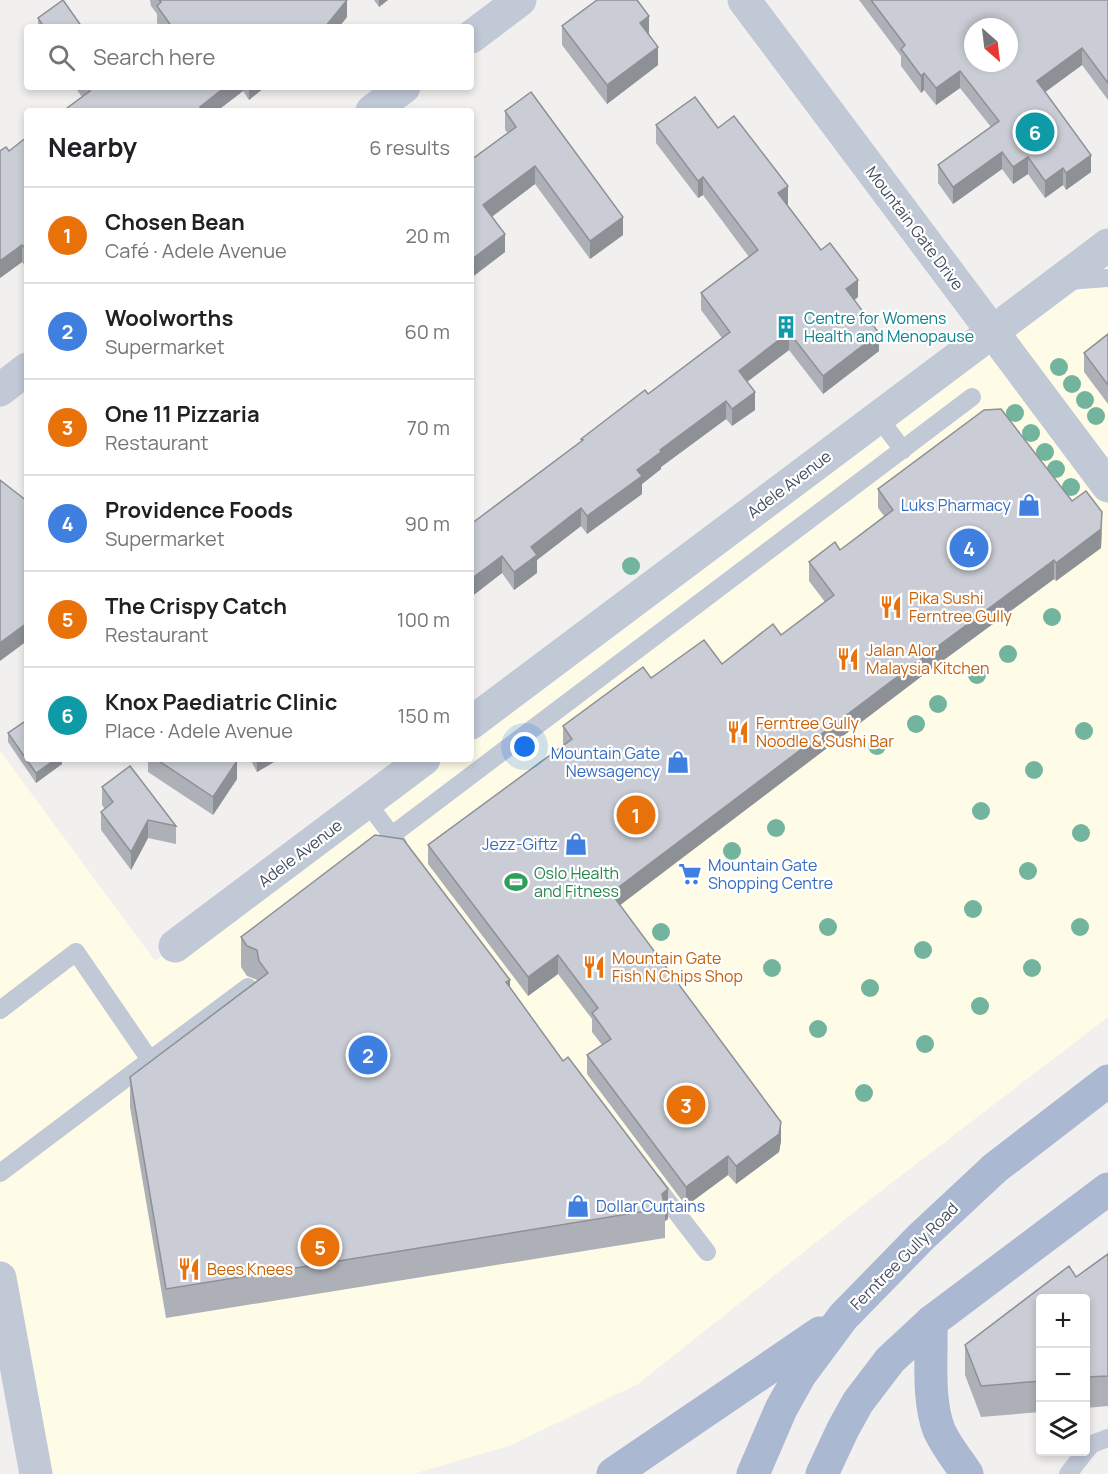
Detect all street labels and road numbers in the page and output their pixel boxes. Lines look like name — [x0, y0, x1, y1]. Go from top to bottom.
street label: Mountain Gate Drive — [861, 162, 969, 294]
street label: Adele Avenue — [742, 445, 836, 523]
street label: Adele Avenue — [253, 814, 347, 892]
street label: Ferntree Gully Road — [845, 1197, 963, 1315]

